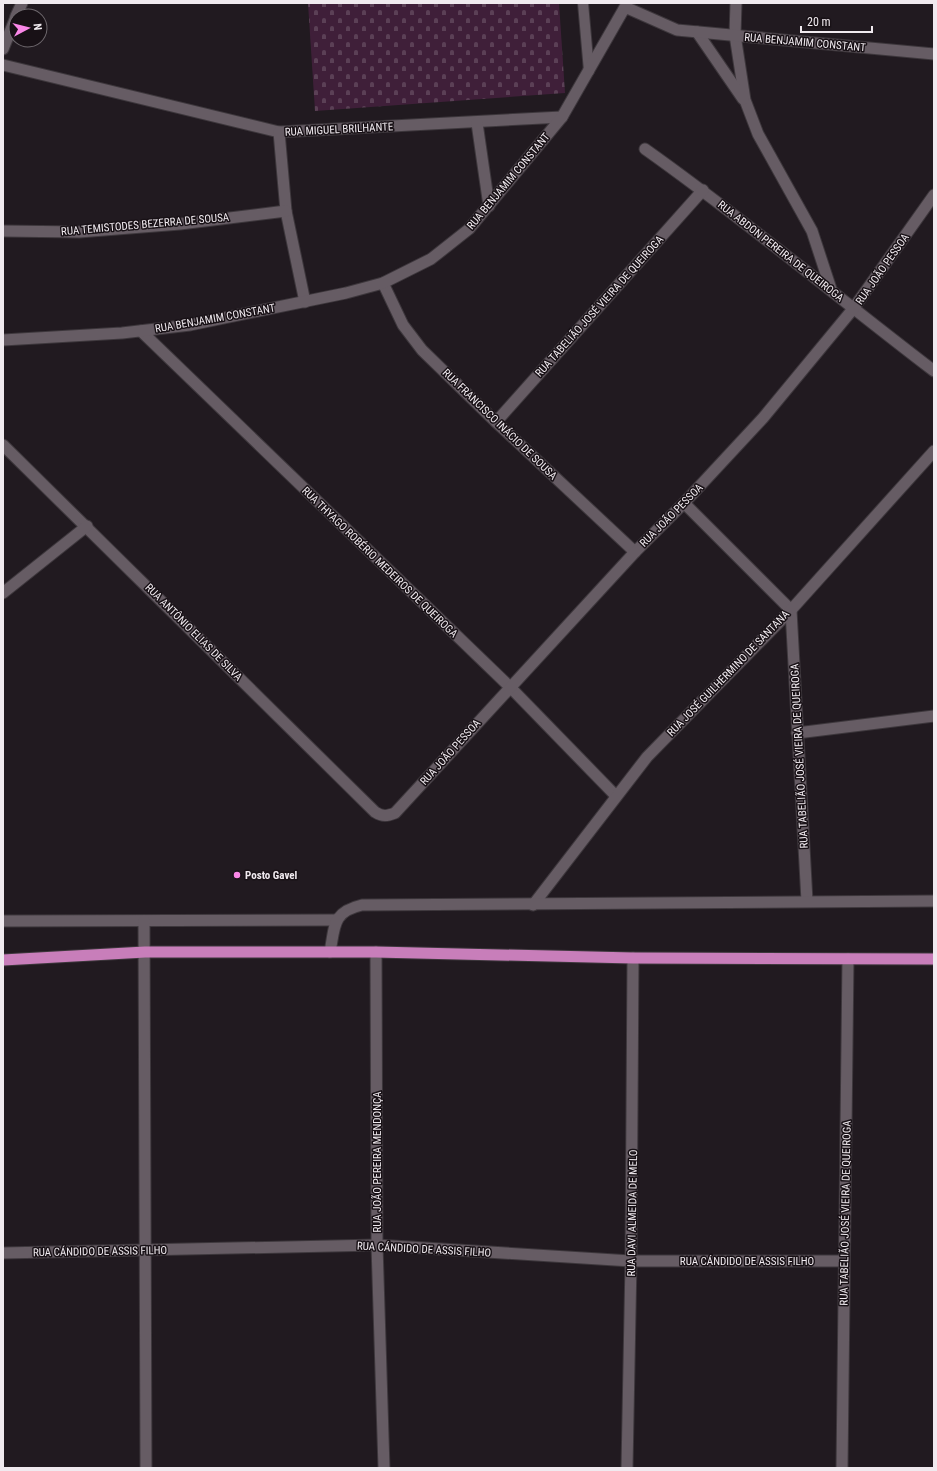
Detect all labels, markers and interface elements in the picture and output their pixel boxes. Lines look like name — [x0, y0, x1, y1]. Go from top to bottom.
north arrow — [8, 8, 48, 48]
scale bar — [801, 8, 872, 34]
text: 20 m — [807, 15, 831, 29]
text: N — [31, 23, 44, 31]
street label: RUA BENJAMIM CONSTANT — [744, 31, 867, 54]
street label: RUA MIGUEL BRILHANTE — [284, 120, 394, 139]
street label: RUA BENJAMIM CONSTANT — [464, 130, 553, 232]
street label: RUA ABDON PEREIRA DE QUEIROGA — [715, 198, 847, 305]
street label: RUA TEMISTODES BEZERRA DE SOUSA — [60, 211, 230, 238]
street label: RUA JOÃO PESSOA — [853, 231, 912, 307]
street label: RUA TABELIÃO JOSÉ VIEIRA DE QUEIROGA — [533, 233, 667, 380]
street label: RUA BENJAMIM CONSTANT — [154, 301, 277, 335]
street label: RUA FRANCISCO INÁCIO DE SOUSA — [440, 366, 560, 483]
street label: RUA JOÃO PESSOA — [637, 481, 706, 550]
street label: RUA THYAGO ROBÉRIO MEDEIROS DE QUEIROGA — [299, 484, 461, 641]
street label: RUA ANTÔNIO ELIAS DE SILVA — [142, 581, 245, 684]
street label: RUA JOSÉ GUILHERMINO DE SANTANA — [665, 607, 793, 739]
street label: RUA TABELIÃO JOSÉ VIEIRA DE QUEIROGA — [788, 663, 811, 849]
street label: RUA JOÃO PESSOA — [417, 716, 484, 788]
place label: Posto Gavel — [245, 869, 298, 882]
marker: Posto Gavel — [232, 870, 242, 880]
street label: RUA JOÃO PEREIRA MENDONÇA — [371, 1091, 384, 1233]
street label: RUA TABELIÃO JOSÉ VIEIRA DE QUEIROGA — [837, 1120, 854, 1306]
street label: RUA DAVI ALMEIDA DE MELO — [625, 1149, 640, 1277]
street label: RUA CÁNDIDO DE ASSIS FILHO — [357, 1239, 491, 1260]
street label: RUA CÁNDIDO DE ASSIS FILHO — [33, 1244, 167, 1259]
street label: RUA CÁNDIDO DE ASSIS FILHO — [680, 1255, 814, 1268]

